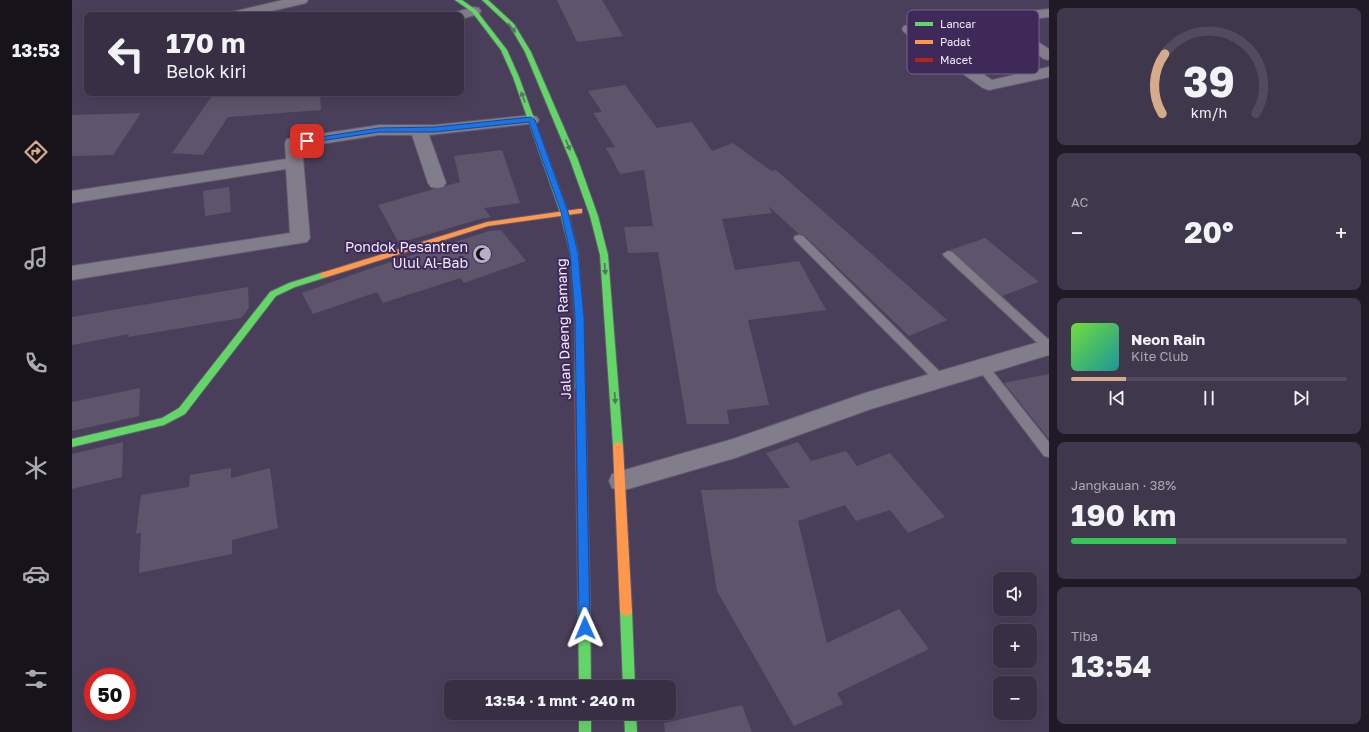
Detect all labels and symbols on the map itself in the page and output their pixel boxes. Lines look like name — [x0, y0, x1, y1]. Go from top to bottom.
legend — [907, 10, 1039, 74]
text: Lancar — [940, 17, 977, 30]
one-way arrow — [508, 22, 517, 33]
text: Padat — [940, 35, 971, 48]
text: Macet — [940, 53, 972, 66]
one-way arrow — [520, 90, 526, 102]
pin — [290, 124, 324, 158]
one-way arrow — [565, 139, 571, 151]
place label: Pondok Pesantren Ulul Al-Bab — [345, 238, 468, 271]
mosque icon: Pondok Pesantren Ulul Al-Bab — [471, 243, 493, 265]
street label: Jalan Daeng Ramang — [552, 258, 574, 400]
one-way arrow — [602, 262, 609, 275]
one-way arrow — [612, 392, 619, 404]
position arrow — [564, 607, 606, 649]
speed limit sign: 50 — [84, 668, 136, 720]

